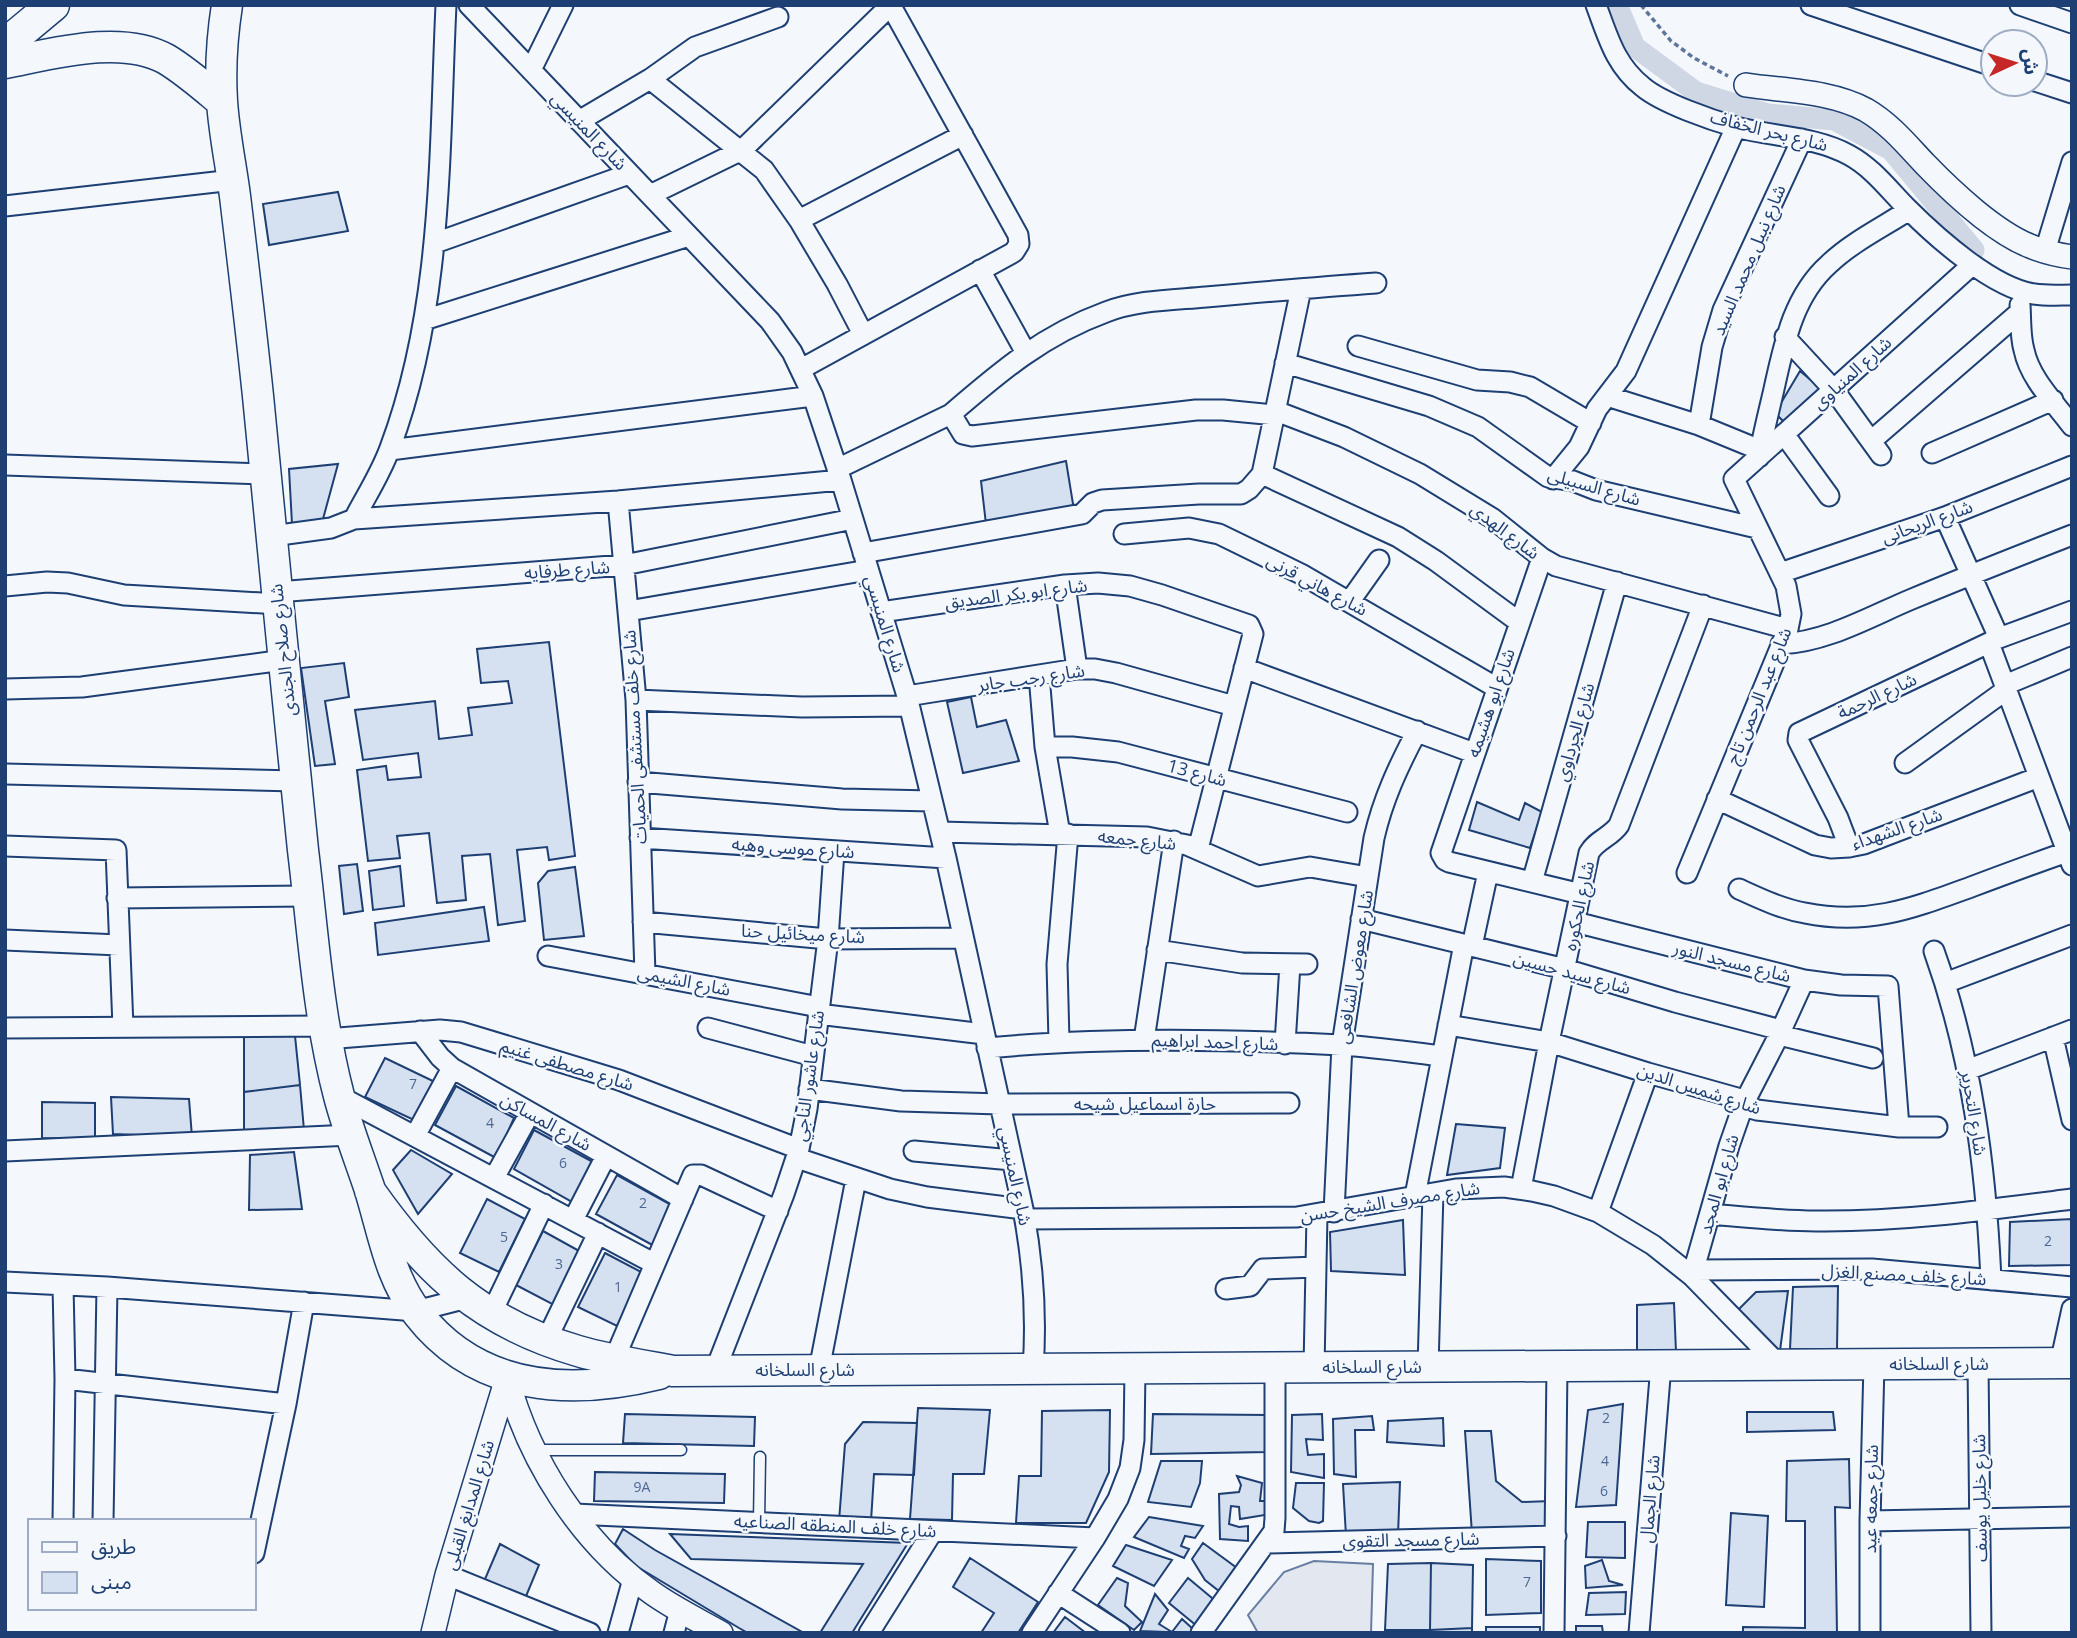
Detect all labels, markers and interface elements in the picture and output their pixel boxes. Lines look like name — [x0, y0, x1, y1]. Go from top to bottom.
north arrow — [1979, 28, 2049, 98]
text: ش — [2017, 48, 2045, 76]
street label: شارع المنيسي — [544, 86, 633, 177]
street label: شارع بحر الخفاف — [1707, 104, 1830, 159]
street label: شارع نبيل محمد السيد — [1705, 181, 1793, 340]
street label: شارع المنياوى — [1807, 330, 1898, 417]
street label: شارع السبيلى — [1544, 461, 1644, 514]
street label: شارع الريحانى — [1878, 493, 1977, 551]
street label: شارع الهدي — [1464, 496, 1545, 567]
street label: شارع هاني قرنى — [1261, 548, 1372, 623]
street label: شارع طرفايه — [523, 554, 611, 587]
street label: شارع المنيسي — [857, 572, 912, 676]
street label: شارع ابو بكر الصديق — [943, 572, 1089, 617]
street label: شارع صلاح الجندى — [263, 582, 304, 717]
street label: شارع عبد الرحمن تاج — [1720, 624, 1799, 769]
street label: شارع خلف مستشفى الحميات — [616, 629, 655, 845]
street label: شارع ابو هشيمه — [1460, 645, 1523, 761]
street label: شارع رجب جابر — [975, 658, 1087, 700]
street label: شارع الرحمة — [1833, 666, 1921, 727]
street label: شارع الجرداوي — [1549, 680, 1602, 785]
street label: شارع 13 — [1164, 753, 1230, 794]
street label: شارع الشهداء — [1848, 801, 1946, 858]
street label: شارع جمعه — [1096, 823, 1178, 858]
street label: شارع موسى وهبه — [731, 831, 855, 866]
street label: شارع الحكوره — [1557, 859, 1602, 953]
street label: شارع معوض الشافعى — [1330, 888, 1381, 1046]
street label: شارع ميخائيل حنا — [740, 918, 866, 951]
street label: شارع مسجد النور — [1669, 935, 1794, 990]
street label: شارع سيد حسين — [1510, 945, 1634, 1002]
street label: شارع الشيمى — [635, 959, 733, 1004]
street label: شارع عاشور الناجي — [787, 1009, 832, 1143]
street label: شارع احمد ابراهيم — [1151, 1027, 1279, 1058]
street label: شارع مصطفى غنيم — [497, 1032, 637, 1099]
street label: شارع شمس الدين — [1633, 1057, 1764, 1122]
street label: شارع التحرير — [1953, 1068, 1994, 1158]
house number: 7 — [409, 1074, 417, 1093]
street label: شارع المساكن — [495, 1086, 596, 1159]
street label: حارة اسماعيل شيحه — [1074, 1091, 1216, 1115]
house number: 4 — [486, 1113, 494, 1132]
street label: شارع المنيسي — [991, 1124, 1038, 1228]
street label: شارع ابو المجد — [1692, 1131, 1747, 1237]
house number: 6 — [559, 1153, 567, 1172]
street label: شارع مصرف الشيخ حسن — [1298, 1175, 1482, 1230]
house number: 2 — [639, 1193, 647, 1212]
house number: 5 — [500, 1227, 508, 1246]
house number: 2 — [2044, 1231, 2052, 1250]
house number: 3 — [555, 1254, 563, 1273]
street label: شارع خلف مصنع الغزل — [1821, 1258, 1987, 1293]
house number: 1 — [614, 1277, 622, 1296]
street label: شارع السلخانه — [1889, 1351, 1989, 1378]
street label: شارع السلخانه — [1322, 1354, 1422, 1381]
street label: شارع السلخانه — [755, 1357, 855, 1384]
house number: 2 — [1602, 1408, 1610, 1427]
street label: شارع خليل يوسف — [1966, 1434, 1995, 1562]
street label: شارع المدابغ القبلى — [437, 1437, 502, 1574]
street label: شارع جمعه عيد — [1857, 1444, 1886, 1554]
house number: 4 — [1601, 1451, 1609, 1470]
street label: شارع الجمال — [1633, 1454, 1668, 1544]
house number: 9A — [634, 1477, 651, 1496]
house number: 6 — [1600, 1481, 1608, 1500]
street label: شارع خلف المنطقه الصناعيه — [733, 1508, 937, 1545]
legend — [28, 1519, 256, 1610]
street label: شارع مسجد التقوى — [1342, 1526, 1480, 1555]
text: طريق — [91, 1532, 136, 1560]
text: مبنى — [91, 1567, 132, 1595]
house number: 7 — [1523, 1572, 1531, 1591]

